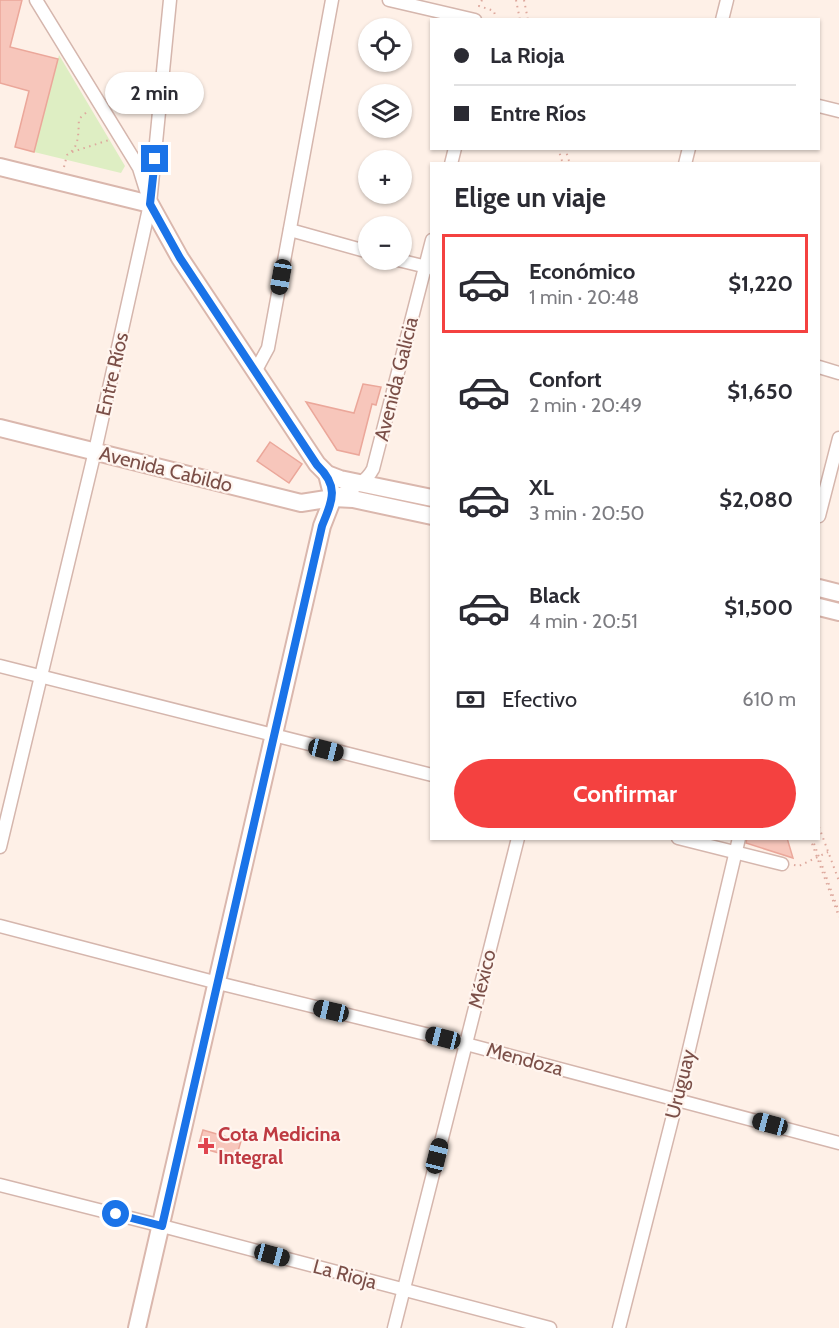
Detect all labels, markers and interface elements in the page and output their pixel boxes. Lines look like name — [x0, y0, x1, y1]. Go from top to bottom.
map controls — [358, 18, 412, 270]
button: locate — [358, 18, 412, 72]
text: La Rioja — [490, 42, 565, 69]
callout: 2 min — [106, 72, 204, 114]
text: 2 min — [130, 81, 179, 105]
button: layers — [358, 84, 412, 138]
text: Entre Ríos — [490, 100, 586, 127]
route end — [141, 145, 168, 172]
button: + — [358, 150, 412, 204]
text: Elige un viaje — [454, 181, 606, 214]
button: − — [358, 216, 412, 270]
icon: car — [457, 257, 511, 311]
car — [269, 258, 293, 296]
text: Económico — [529, 258, 635, 285]
text: $1,220 — [728, 270, 793, 297]
text: 1 min · 20:48 — [529, 285, 639, 309]
street label: Avenida Galicia — [369, 314, 423, 444]
street label: Entre Ríos — [91, 330, 133, 418]
icon: car — [457, 365, 511, 419]
text: Confort — [529, 366, 602, 393]
text: $1,650 — [727, 378, 793, 405]
text: 2 min · 20:49 — [529, 393, 642, 417]
street label: Avenida Cabildo — [97, 441, 235, 497]
icon: car — [457, 473, 511, 527]
text: XL — [529, 474, 554, 501]
text: $2,080 — [719, 486, 793, 513]
text: 3 min · 20:50 — [529, 501, 644, 525]
icon: car — [457, 581, 511, 635]
text: Black — [529, 582, 580, 609]
text: $1,500 — [724, 594, 793, 621]
text: 4 min · 20:51 — [529, 609, 638, 633]
icon: cash — [454, 683, 487, 716]
text: Efectivo — [502, 686, 577, 713]
text: 610 m — [742, 687, 796, 711]
car — [306, 737, 346, 763]
button: Confirmar — [454, 759, 796, 828]
street label: México — [463, 947, 501, 1011]
car — [311, 998, 351, 1024]
car — [423, 1025, 463, 1051]
street label: Mendoza — [484, 1037, 566, 1081]
street label: Uruguay — [660, 1047, 700, 1121]
car — [750, 1111, 790, 1137]
place label: Cota Medicina Integral — [218, 1122, 340, 1169]
car — [424, 1136, 450, 1176]
marker: Cota Medicina Integral — [199, 1139, 213, 1153]
route start — [102, 1200, 129, 1227]
car — [252, 1242, 292, 1268]
street label: La Rioja — [310, 1254, 380, 1294]

